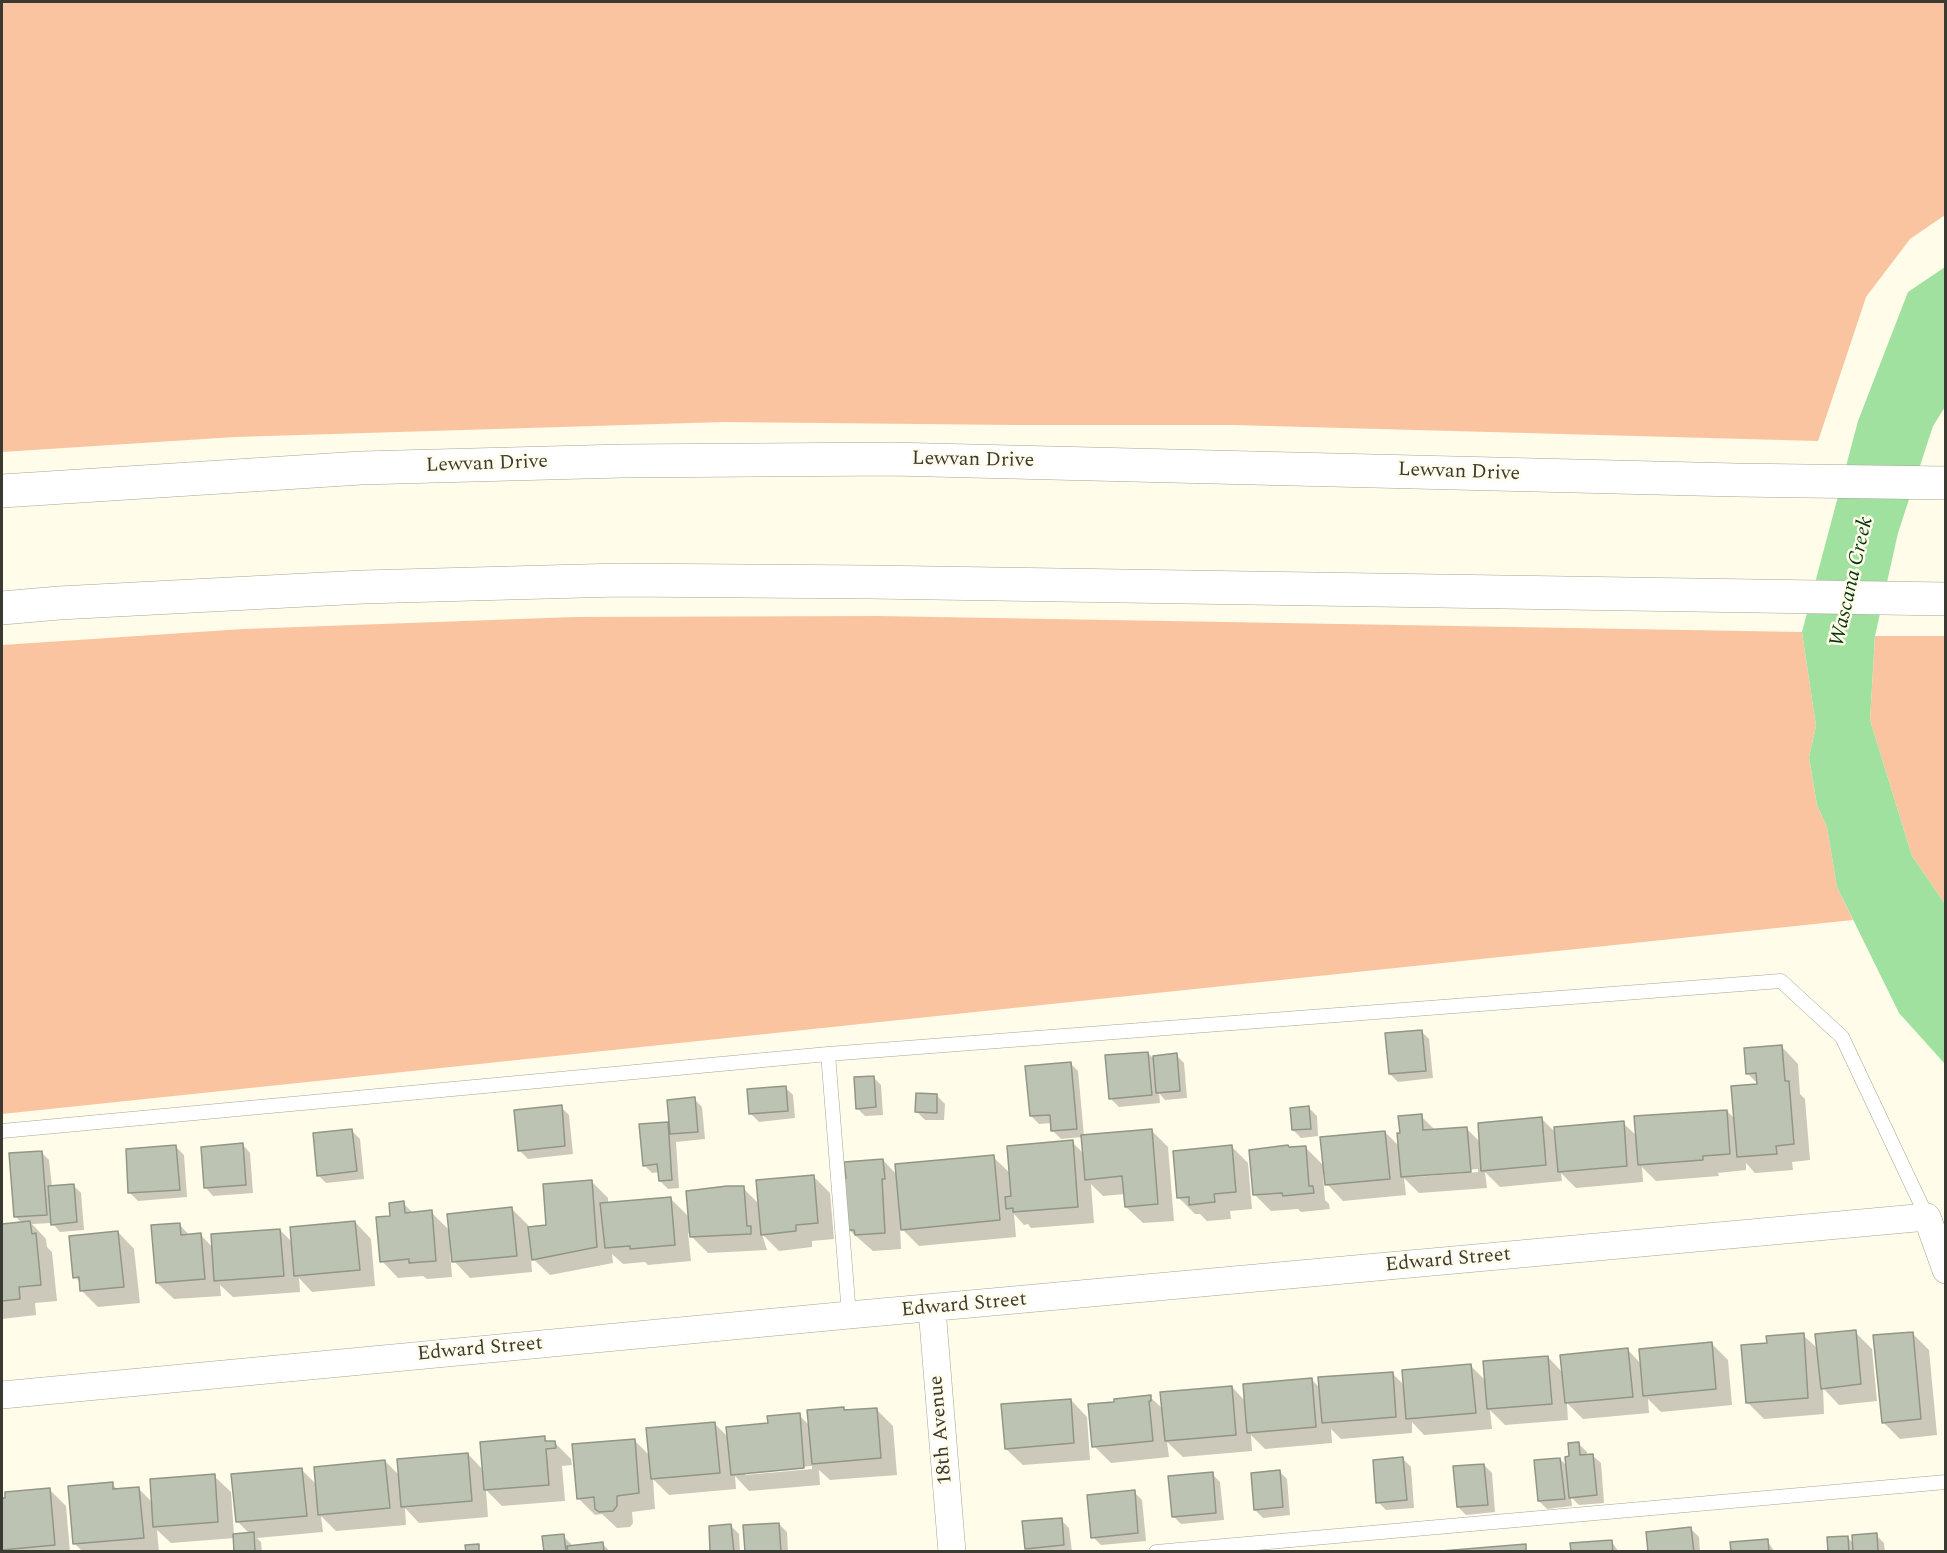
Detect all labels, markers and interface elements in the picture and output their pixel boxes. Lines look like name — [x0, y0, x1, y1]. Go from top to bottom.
street label: Lewvan Drive — [912, 448, 1034, 474]
street label: Lewvan Drive — [425, 451, 549, 479]
street label: Lewvan Drive — [1397, 459, 1521, 487]
water label: Wascana Creek — [1826, 515, 1880, 649]
street label: Edward Street — [1384, 1244, 1512, 1278]
street label: Edward Street — [900, 1289, 1028, 1323]
street label: Edward Street — [416, 1333, 544, 1367]
street label: 18th Avenue — [925, 1374, 959, 1486]

